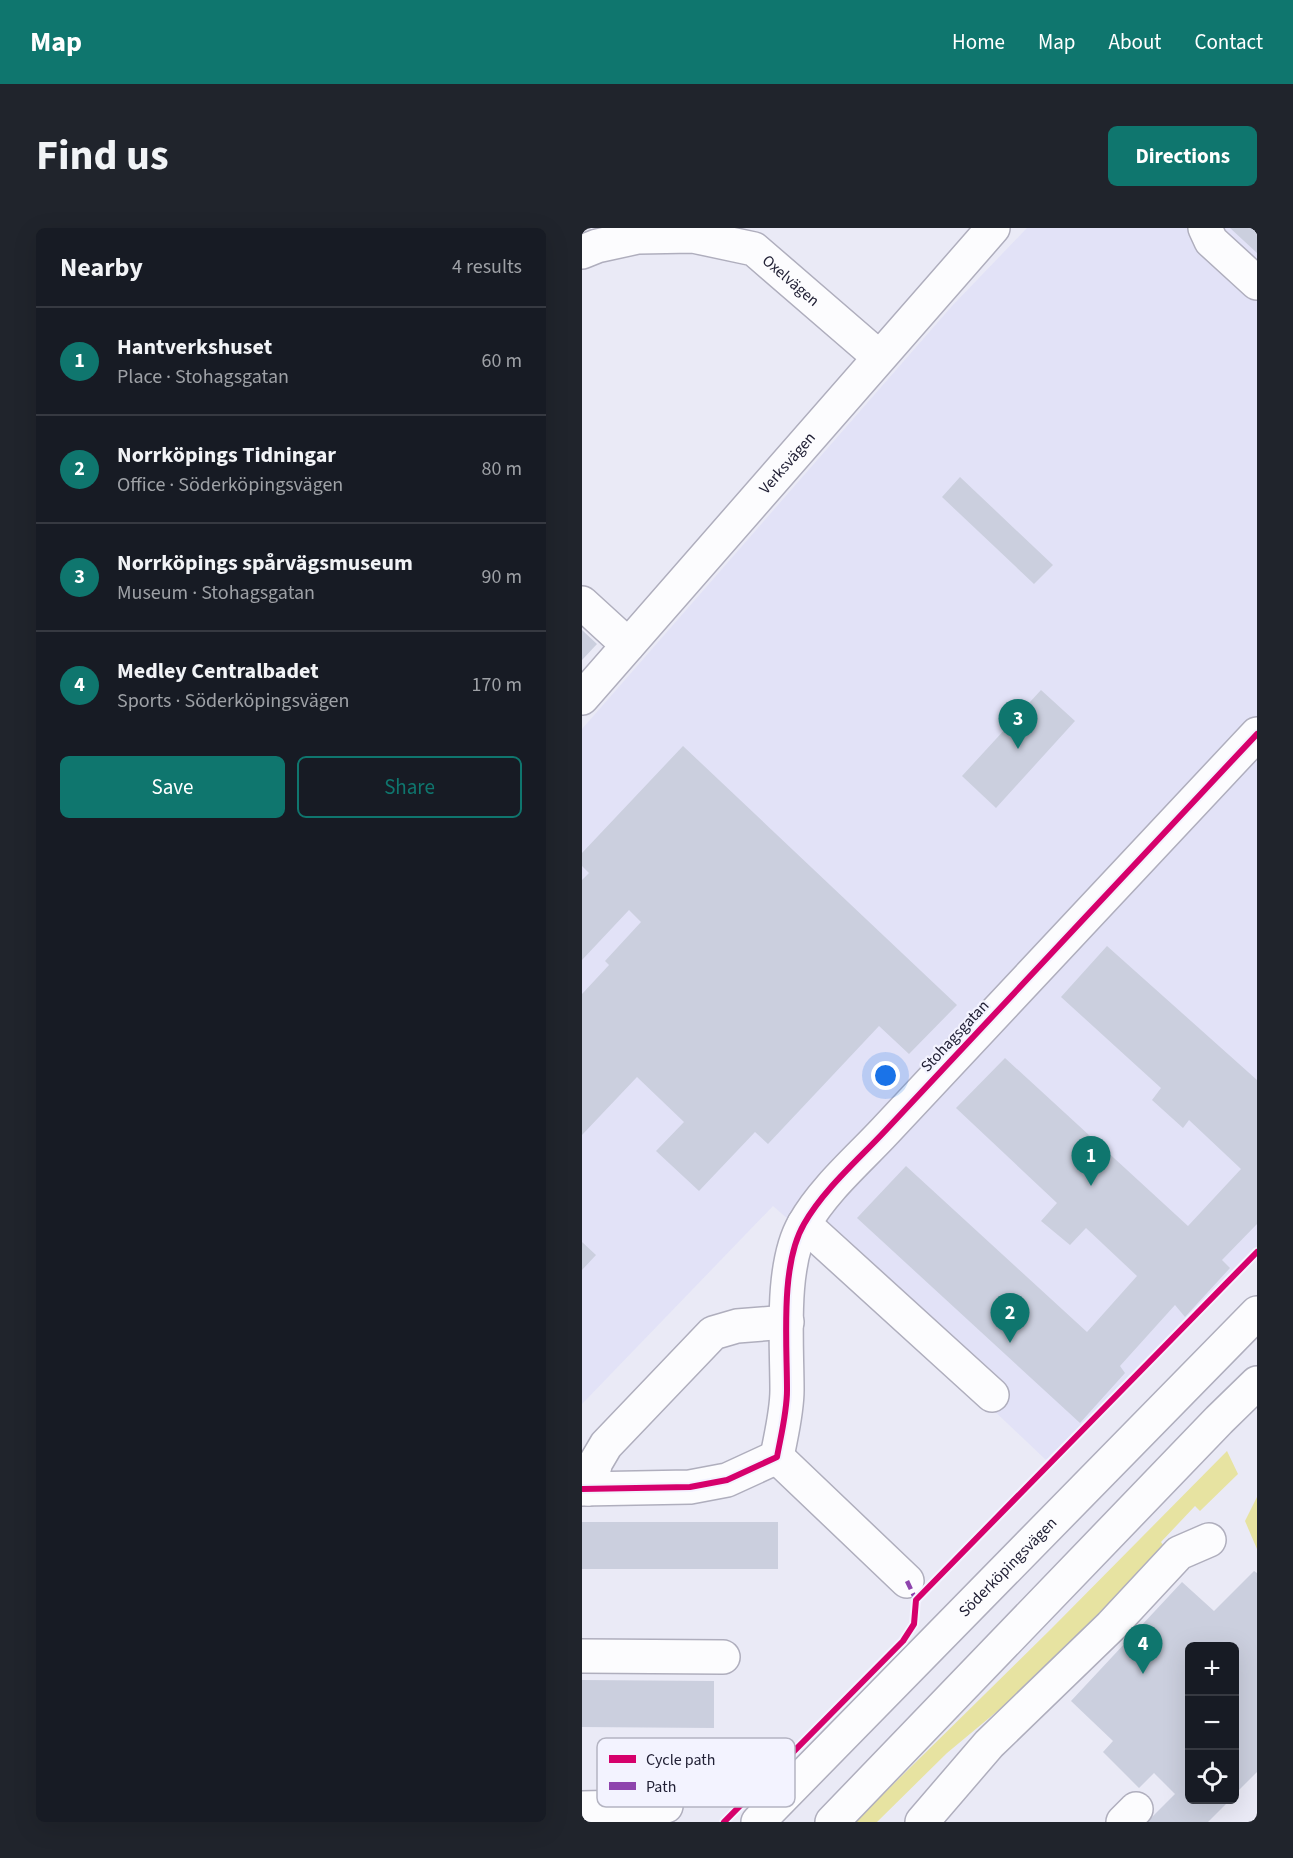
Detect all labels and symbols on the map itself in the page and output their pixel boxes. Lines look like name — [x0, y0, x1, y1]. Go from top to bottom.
street label: Oxelvägen — [757, 250, 824, 312]
street label: Verksvägen — [754, 427, 821, 499]
pin: 3 — [998, 700, 1038, 749]
street label: Stohagsgatan — [916, 995, 994, 1077]
your location — [871, 1061, 900, 1090]
pin: 1 — [1072, 1136, 1110, 1186]
pin: 2 — [990, 1294, 1030, 1343]
street label: Söderköpingsvägen — [954, 1512, 1062, 1622]
pin: 4 — [1124, 1624, 1162, 1674]
legend — [597, 1738, 795, 1807]
text: Cycle path — [646, 1749, 715, 1771]
text: Path — [646, 1776, 676, 1798]

